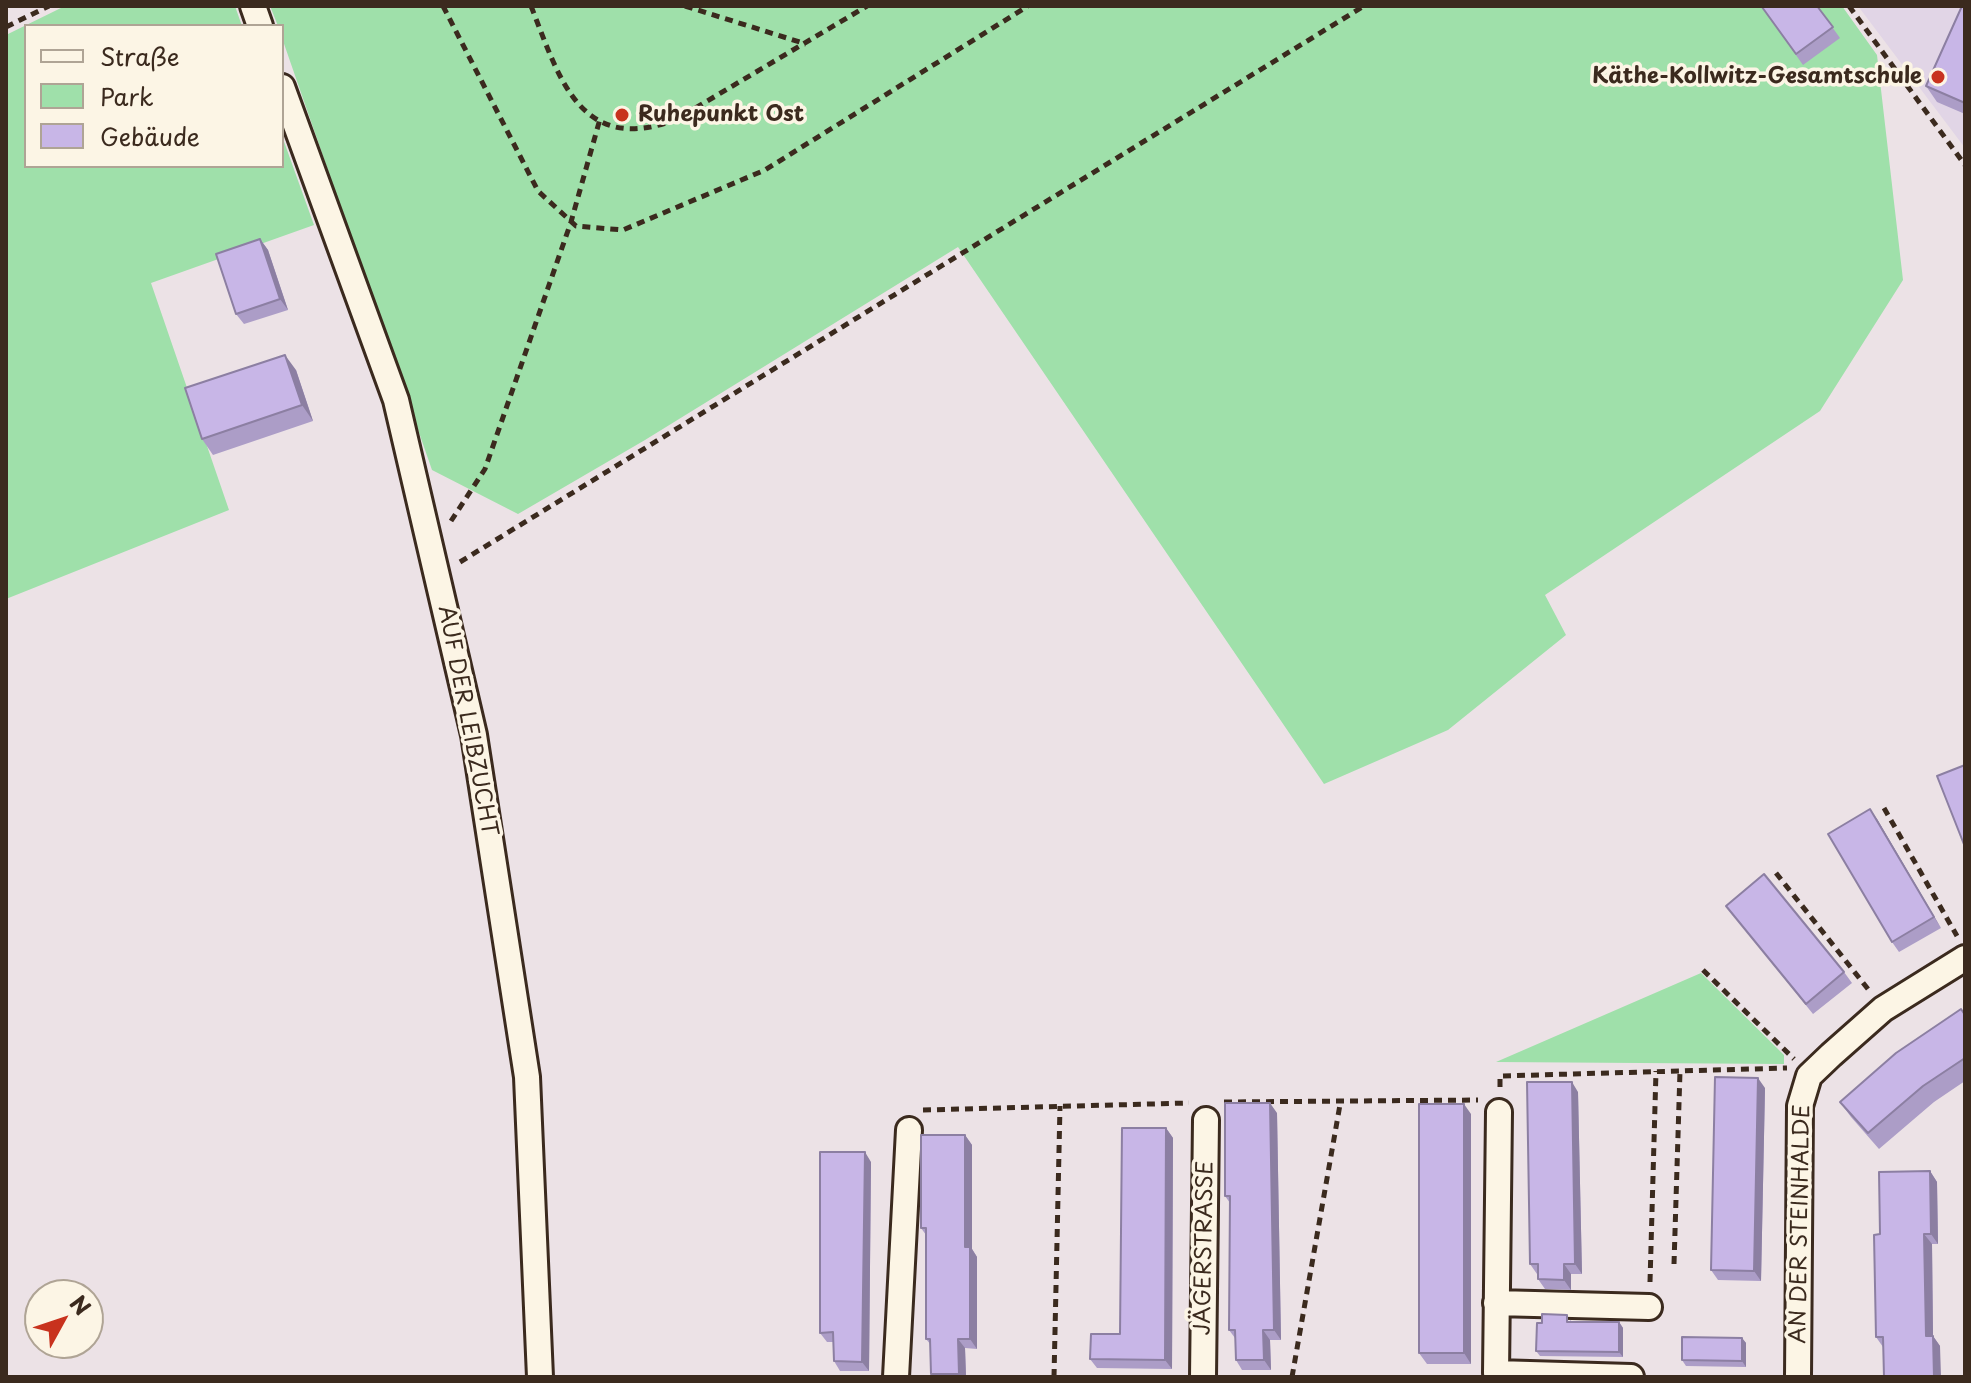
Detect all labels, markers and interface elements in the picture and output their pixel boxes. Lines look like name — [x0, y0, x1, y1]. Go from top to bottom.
legend — [24, 24, 284, 168]
text: Straße — [100, 38, 179, 74]
place label: Käthe-Kollwitz-Gesamtschule — [1592, 64, 1922, 90]
marker: Käthe-Kollwitz-Gesamtschule — [1929, 68, 1947, 86]
text: Park — [100, 78, 154, 114]
place label: Ruhepunkt Ost — [638, 102, 804, 128]
marker: Ruhepunkt Ost — [613, 106, 631, 124]
text: Gebäude — [100, 118, 200, 154]
street label: AUF DER LEIBZUCHT — [432, 604, 502, 838]
street label: AN DER STEINHALDE — [1786, 1104, 1816, 1344]
street label: JÄGERSTRASSE — [1190, 1160, 1220, 1336]
north arrow — [24, 1279, 104, 1359]
text: N — [63, 1287, 99, 1322]

